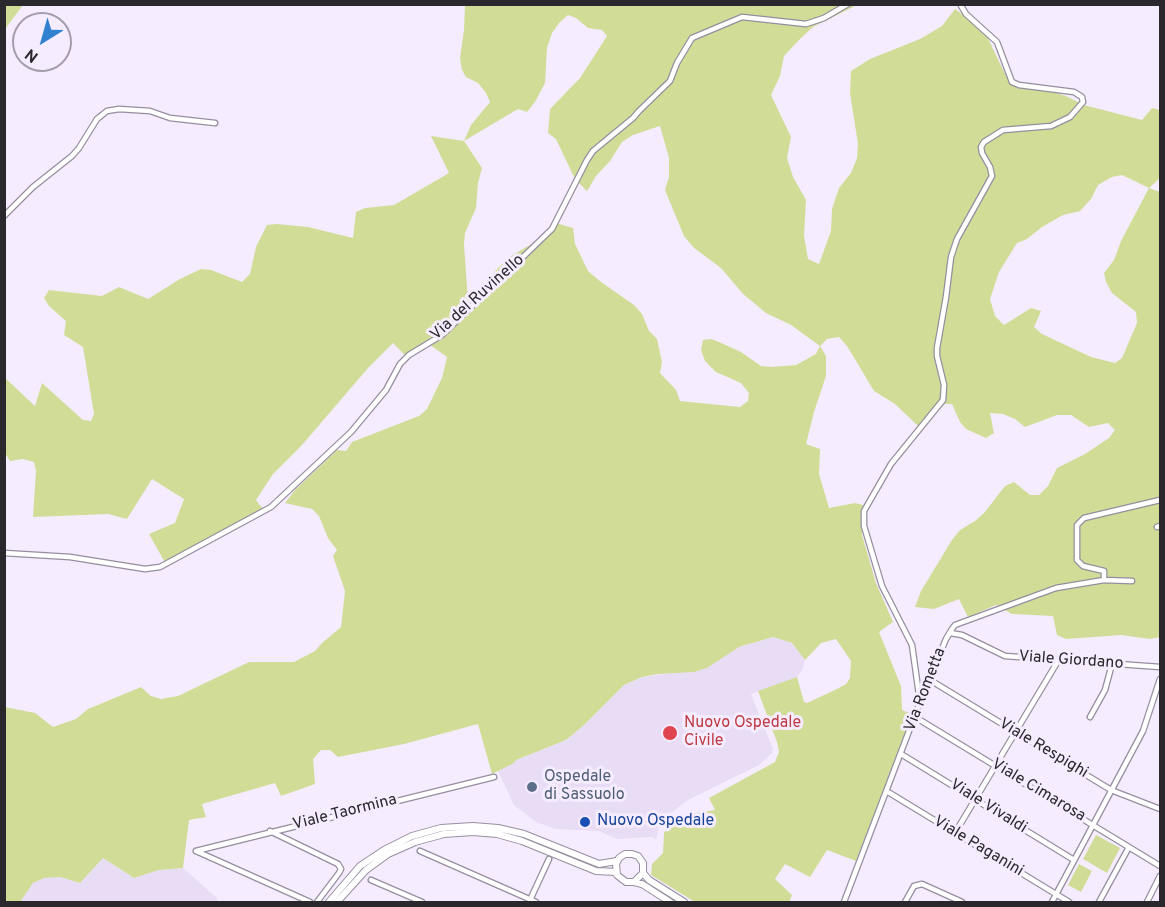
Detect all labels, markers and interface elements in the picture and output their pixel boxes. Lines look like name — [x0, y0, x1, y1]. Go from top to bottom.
north arrow — [12, 12, 72, 72]
text: N — [22, 43, 43, 66]
street label: Via del Ruvinello — [427, 251, 529, 345]
street label: Via Rometta — [901, 645, 951, 735]
street label: Viale Giordano — [1018, 648, 1124, 674]
place label: Nuovo Ospedale Civile — [684, 714, 801, 752]
street label: Viale Respighi — [995, 715, 1091, 783]
marker: Nuovo Ospedale Civile — [661, 724, 679, 742]
street label: Viale Cimarosa — [987, 755, 1089, 827]
place label: Ospedale di Sassuolo — [544, 768, 625, 806]
street label: Viale Vivaldi — [946, 776, 1030, 838]
marker: Ospedale di Sassuolo — [525, 780, 539, 794]
street label: Viale Taormina — [291, 791, 399, 835]
place label: Nuovo Ospedale — [597, 812, 714, 832]
street label: Viale Paganini — [929, 813, 1027, 881]
marker: Nuovo Ospedale — [578, 815, 592, 829]

